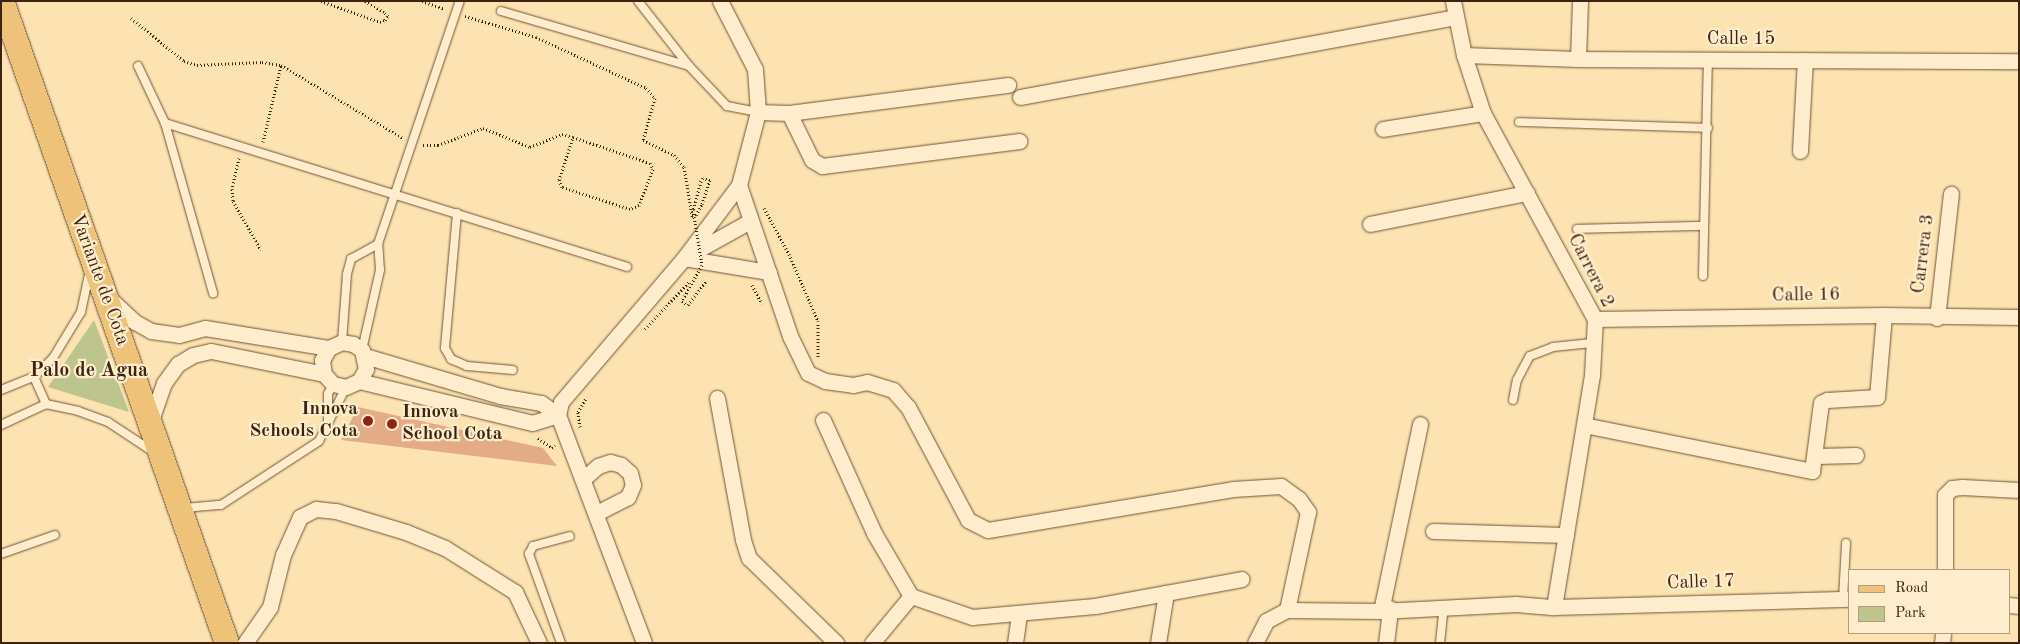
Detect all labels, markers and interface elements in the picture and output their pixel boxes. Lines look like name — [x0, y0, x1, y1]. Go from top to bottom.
street label: Calle 15 — [1707, 29, 1775, 51]
street label: Variante de Cota — [65, 211, 133, 349]
street label: Carrera 3 — [1908, 213, 1940, 295]
street label: Carrera 2 — [1562, 230, 1618, 312]
street label: Calle 16 — [1772, 284, 1840, 308]
district label: Palo de Agua — [30, 359, 148, 383]
place label: Innova Schools Cota — [250, 399, 358, 443]
place label: Innova School Cota — [402, 402, 502, 446]
marker: Innova Schools Cota — [362, 415, 374, 427]
marker: Innova School Cota — [386, 418, 398, 430]
legend — [1848, 569, 2010, 634]
street label: Calle 17 — [1666, 570, 1736, 596]
text: Road — [1895, 581, 1928, 596]
text: Park — [1895, 606, 1926, 621]

